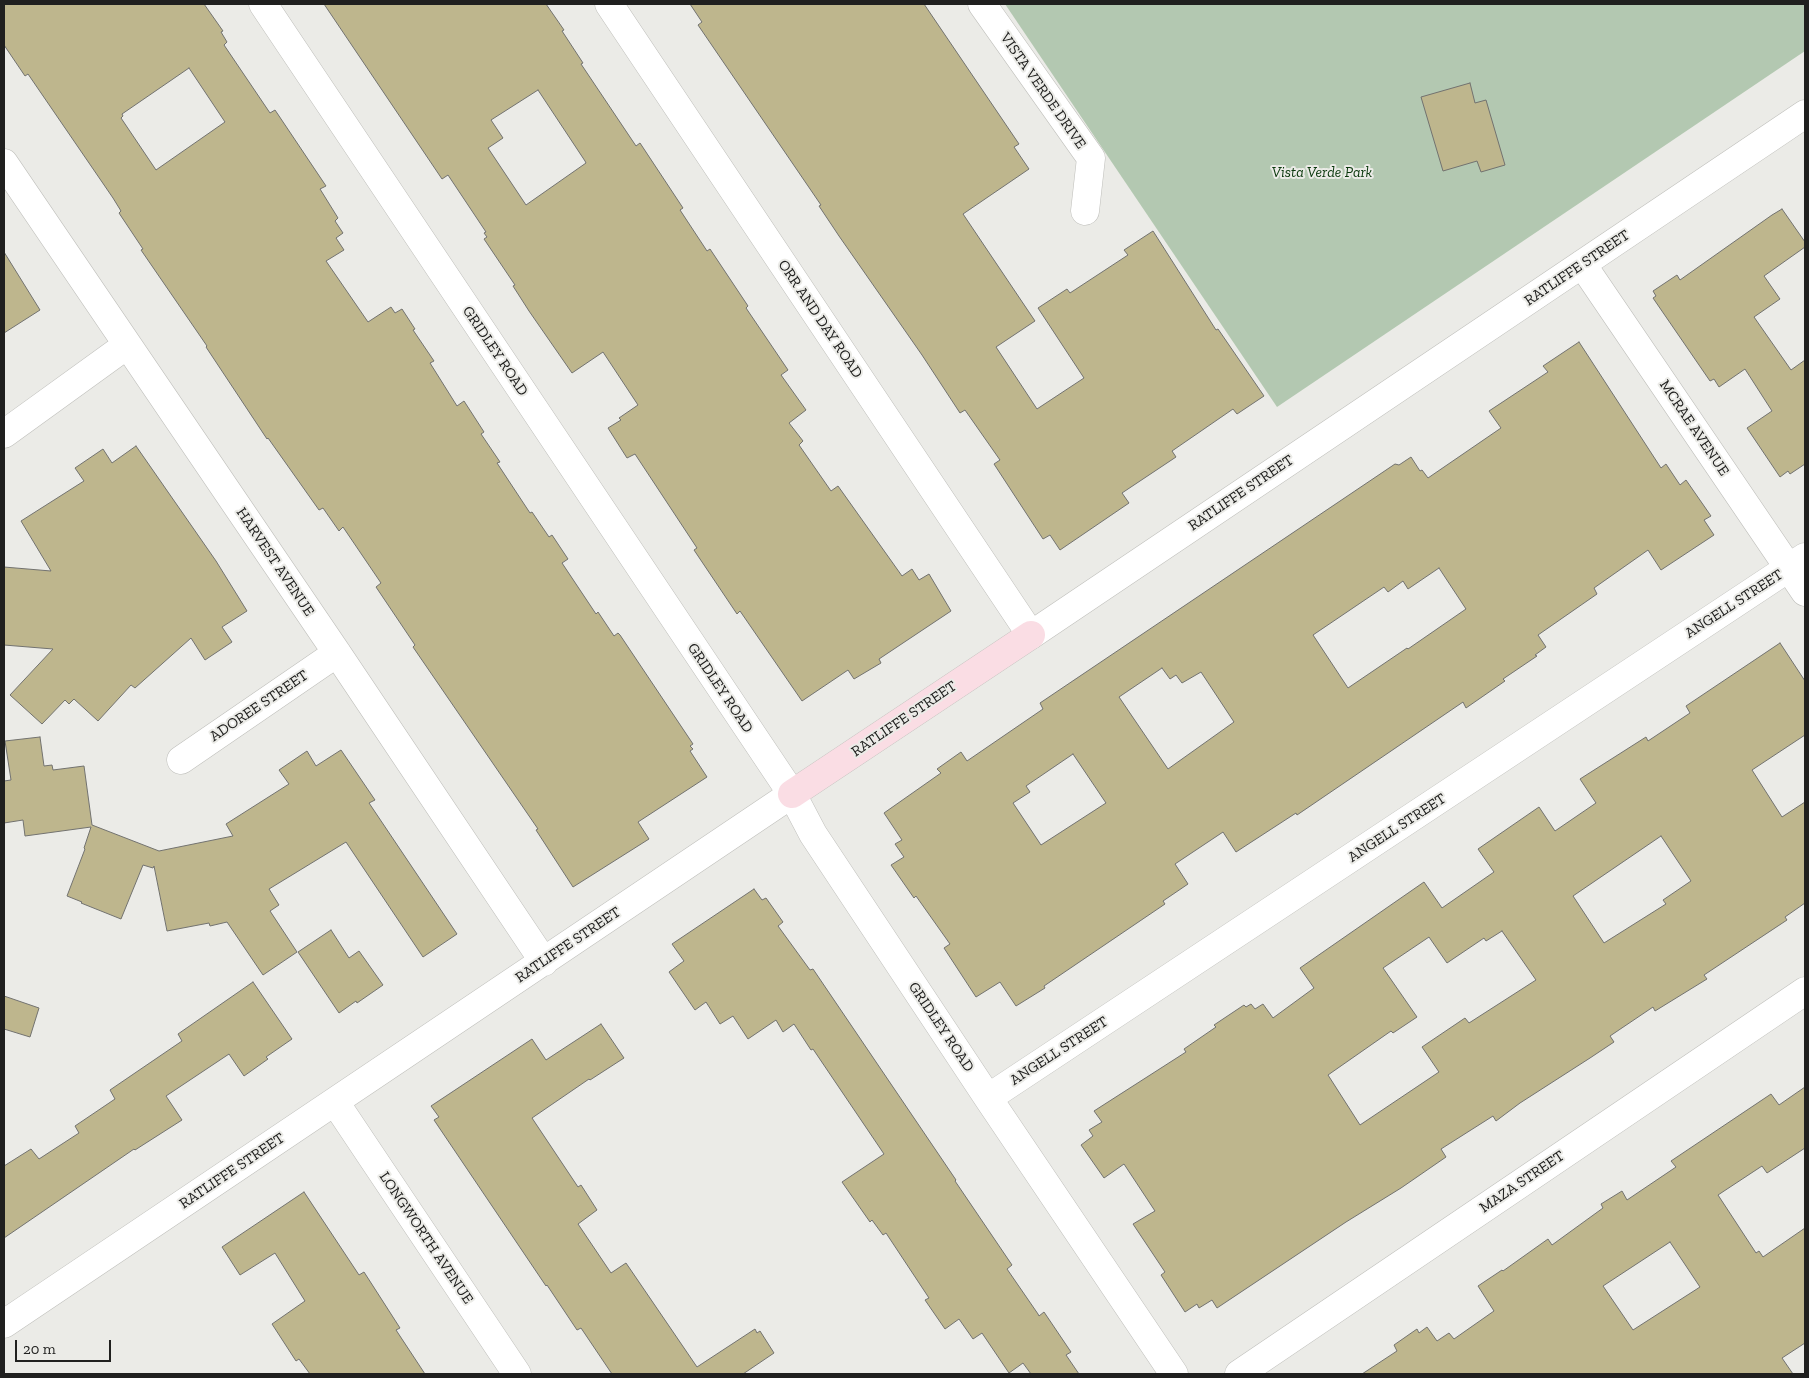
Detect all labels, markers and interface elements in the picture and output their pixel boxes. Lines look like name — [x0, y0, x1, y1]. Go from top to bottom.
street label: VISTA VERDE DRIVE — [996, 29, 1090, 153]
park label: Vista Verde Park — [1272, 164, 1372, 182]
street label: RATLIFFE STREET — [1521, 226, 1633, 310]
street label: ORR AND DAY ROAD — [774, 256, 866, 382]
street label: GRIDLEY ROAD — [458, 303, 532, 399]
street label: MCRAE AVENUE — [1655, 377, 1733, 479]
street label: RATLIFFE STREET — [1185, 451, 1297, 535]
street label: HARVEST AVENUE — [232, 504, 318, 620]
street label: ANGELL STREET — [1682, 566, 1786, 642]
street label: GRIDLEY ROAD — [683, 640, 757, 736]
street label: ADOREE STREET — [206, 666, 312, 746]
street label: RATLIFFE STREET — [848, 677, 960, 761]
street label: ANGELL STREET — [1345, 790, 1449, 866]
street label: RATLIFFE STREET — [512, 903, 624, 987]
street label: GRIDLEY ROAD — [904, 979, 978, 1075]
street label: ANGELL STREET — [1007, 1013, 1111, 1089]
street label: RATLIFFE STREET — [176, 1129, 288, 1213]
street label: MAZA STREET — [1476, 1147, 1568, 1217]
street label: LONGWORTH AVENUE — [375, 1168, 477, 1308]
scale bar — [18, 1330, 114, 1362]
text: 20 m — [23, 1340, 56, 1358]

